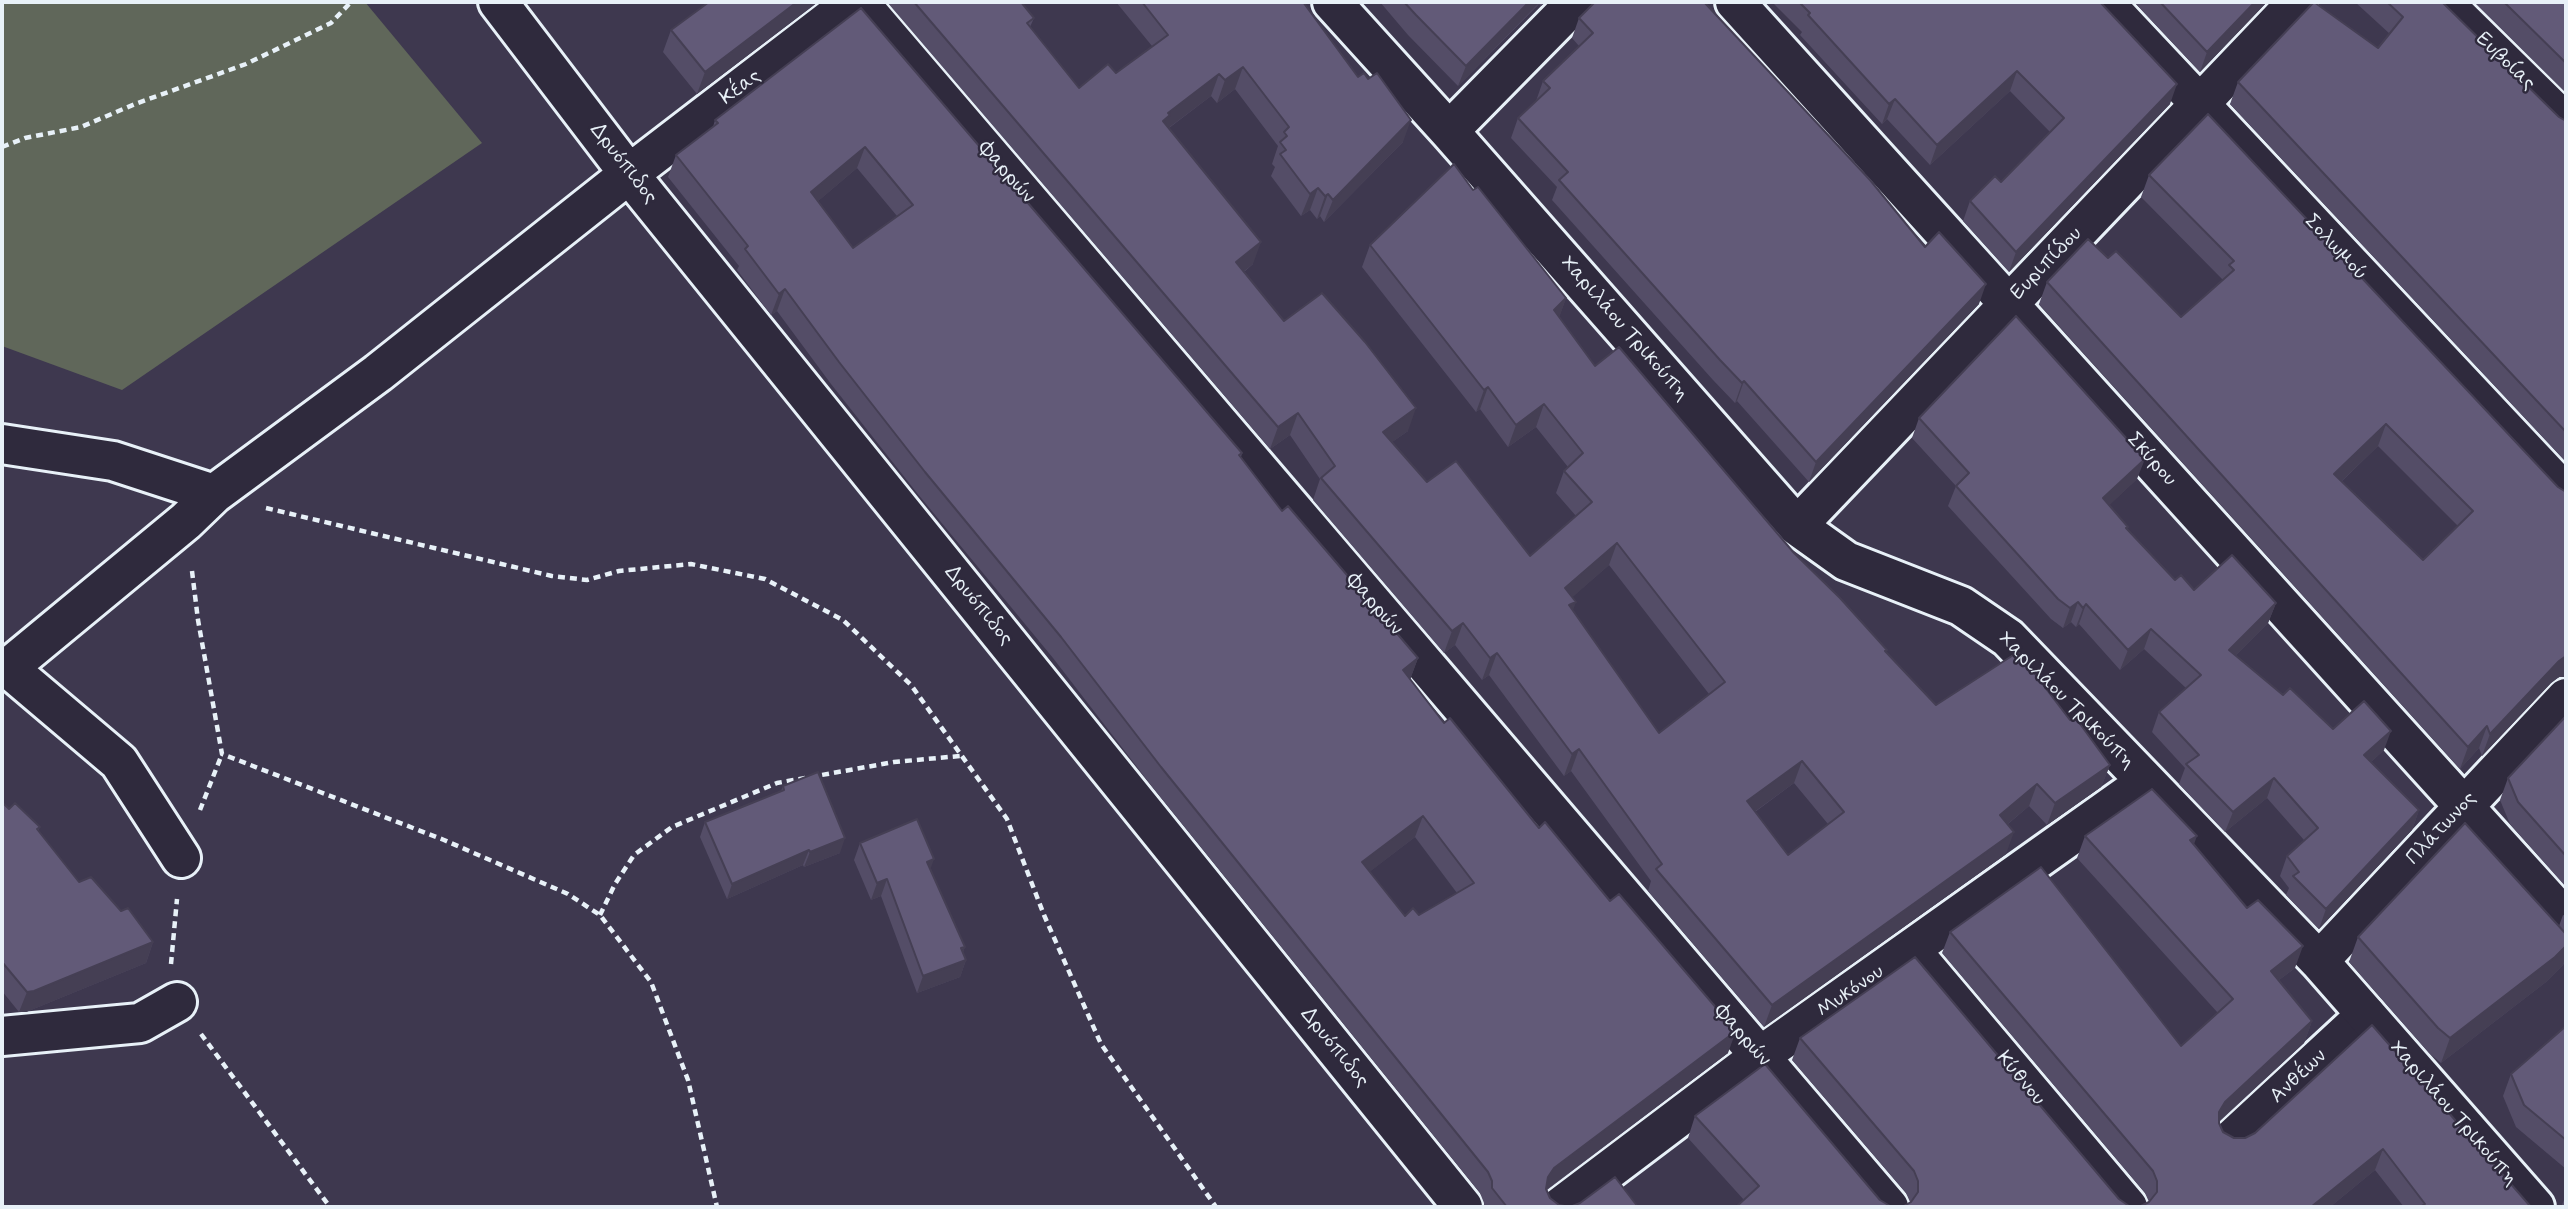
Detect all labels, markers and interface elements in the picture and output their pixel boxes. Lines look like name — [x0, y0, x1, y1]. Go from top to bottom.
street label: Ευβοίας — [2470, 27, 2540, 97]
street label: Κέας — [715, 64, 767, 112]
street label: Δρυόπιδος — [584, 119, 662, 209]
street label: Φαρρών — [972, 137, 1040, 209]
street label: Σολωμού — [2298, 210, 2372, 286]
street label: Ευριπίδου — [2006, 222, 2088, 306]
street label: Χαριλάου Τρικούπη — [1554, 251, 1694, 407]
street label: Σκύρου — [2120, 428, 2182, 492]
street label: Δρυόπιδος — [938, 561, 1018, 651]
street label: Φαρρών — [1340, 569, 1408, 641]
street label: Χαριλάου Τρικούπη — [1992, 627, 2140, 775]
street label: Πλάτωνος — [2402, 787, 2482, 871]
street label: Μυκόνου — [1813, 960, 1889, 1024]
street label: Φαρρών — [1708, 1000, 1776, 1072]
street label: Δρυόπιδος — [1294, 1003, 1374, 1093]
street label: Χαριλάου Τρικούπη — [2383, 1036, 2523, 1192]
street label: Ανθέων — [2265, 1045, 2333, 1109]
street label: Κύθνου — [1990, 1047, 2050, 1111]

